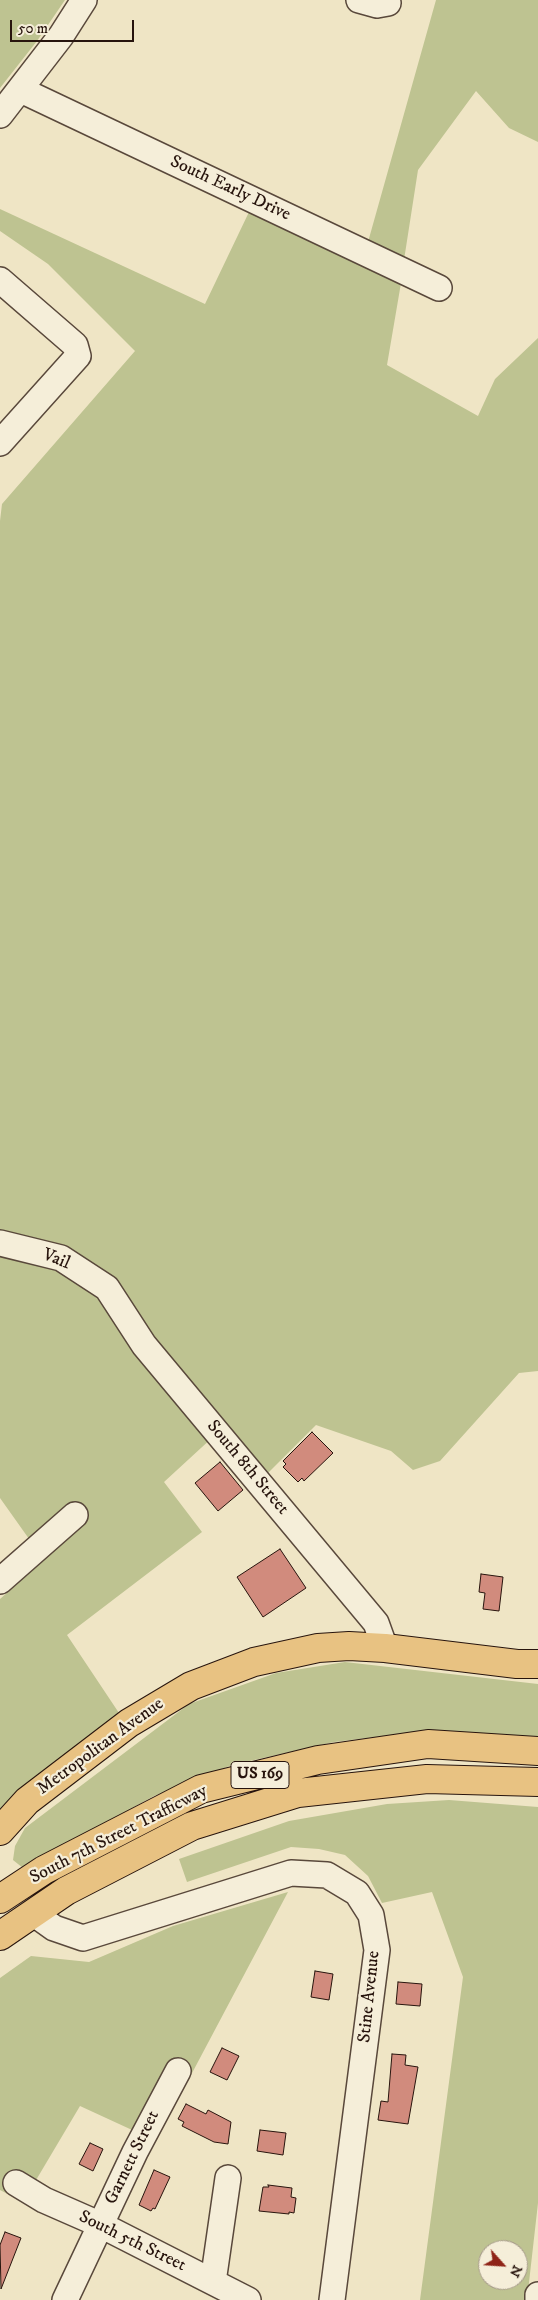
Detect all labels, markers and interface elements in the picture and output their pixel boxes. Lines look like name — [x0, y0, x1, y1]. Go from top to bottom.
scale bar — [12, 10, 136, 42]
text: 50 m — [18, 19, 48, 38]
street label: South Early Drive — [166, 152, 294, 226]
street label: Vail — [39, 1245, 73, 1275]
street label: South 8th Street — [201, 1416, 293, 1520]
street label: Metropolitan Avenue — [34, 1694, 168, 1800]
road number: US 169 — [231, 1762, 289, 1788]
street label: South 7th Street Trafficway — [27, 1781, 211, 1889]
street label: Stine Avenue — [354, 1950, 386, 2044]
street label: Garnett Street — [101, 2108, 165, 2208]
street label: South 5th Street — [75, 2207, 189, 2277]
north arrow — [478, 2240, 528, 2290]
text: N — [505, 2262, 526, 2280]

